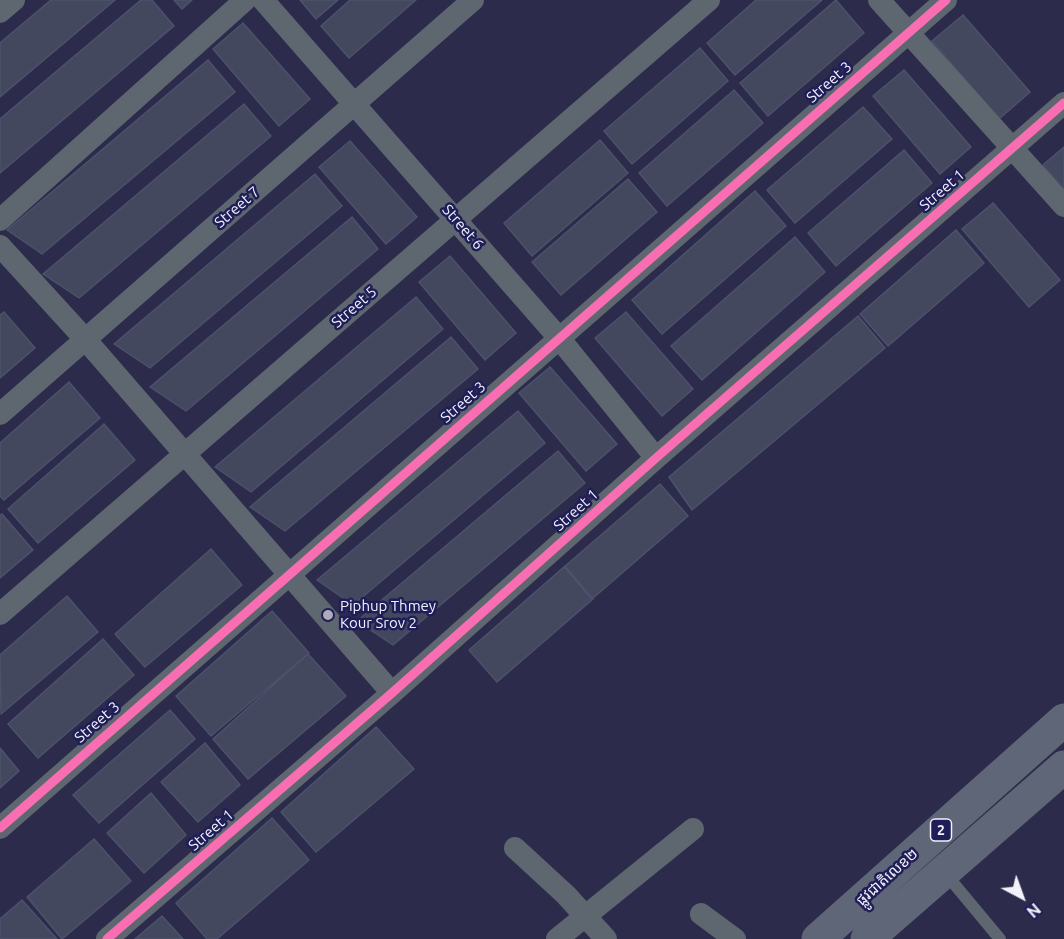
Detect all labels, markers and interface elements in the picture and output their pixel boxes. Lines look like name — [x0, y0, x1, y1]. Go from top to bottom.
street label: Street 3 — [803, 58, 855, 106]
street label: Street 1 — [916, 166, 968, 214]
street label: Street 7 — [211, 183, 263, 231]
street label: Street 6 — [439, 201, 487, 253]
street label: Street 5 — [328, 283, 380, 331]
street label: Street 3 — [437, 378, 489, 426]
street label: Street 1 — [550, 485, 602, 535]
place label: Piphup Thmey Kour Srov 2 — [340, 597, 436, 632]
marker: Piphup Thmey Kour Srov 2 — [321, 608, 335, 622]
street label: Street 3 — [71, 698, 123, 746]
street label: Street 1 — [185, 806, 237, 854]
road number: 2 — [930, 819, 952, 841]
street label: ផ្លូវជាតិលេខ២ — [852, 845, 922, 909]
north arrow — [992, 867, 1052, 927]
text: N — [1023, 900, 1044, 921]

